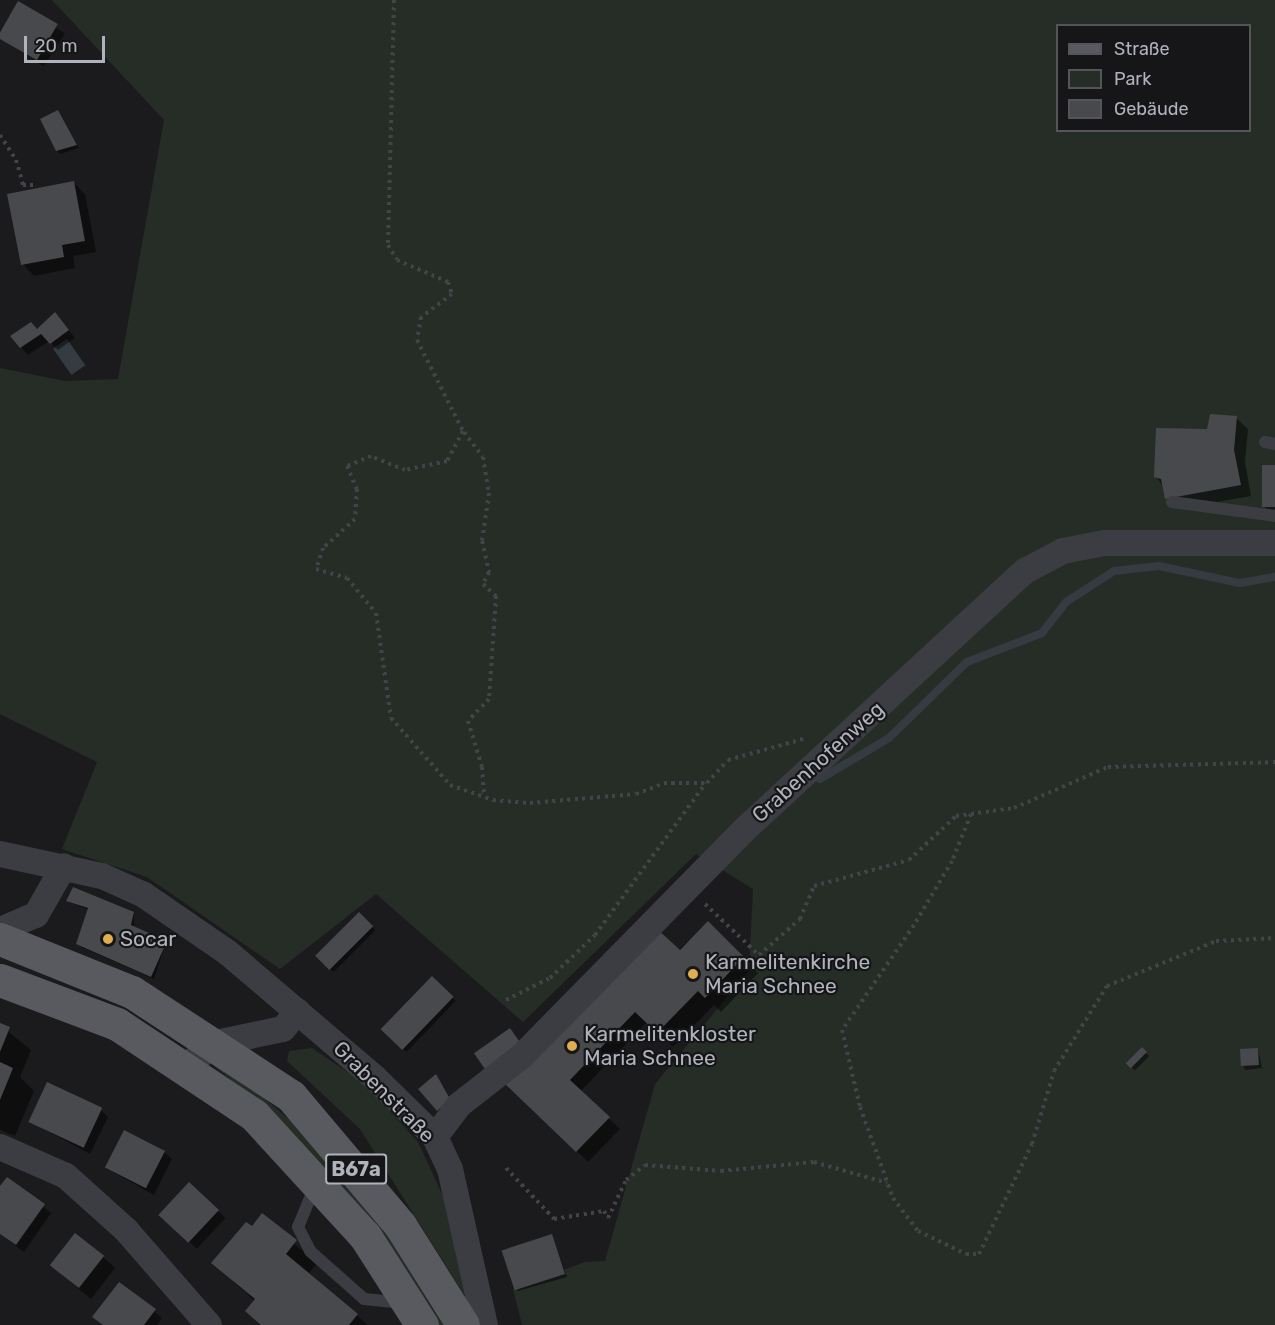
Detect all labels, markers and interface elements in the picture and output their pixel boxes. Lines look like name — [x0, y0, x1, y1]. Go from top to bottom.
scale bar — [27, 24, 108, 62]
legend — [1056, 24, 1251, 132]
text: 20 m — [35, 35, 77, 57]
text: Straße — [1114, 38, 1170, 60]
text: Park — [1114, 68, 1151, 90]
text: Gebäude — [1114, 98, 1189, 120]
street label: Grabenhofenweg — [747, 696, 889, 828]
place label: Socar — [120, 926, 176, 952]
marker: Socar — [101, 932, 115, 946]
place label: Karmelitenkirche Maria Schnee — [705, 949, 870, 999]
marker: Karmelitenkirche Maria Schnee — [686, 967, 700, 981]
place label: Karmelitenkloster Maria Schnee — [584, 1021, 756, 1071]
street label: Grabenstraße — [328, 1036, 440, 1148]
marker: Karmelitenkloster Maria Schnee — [565, 1039, 579, 1053]
road number: B67a — [324, 1152, 388, 1186]

